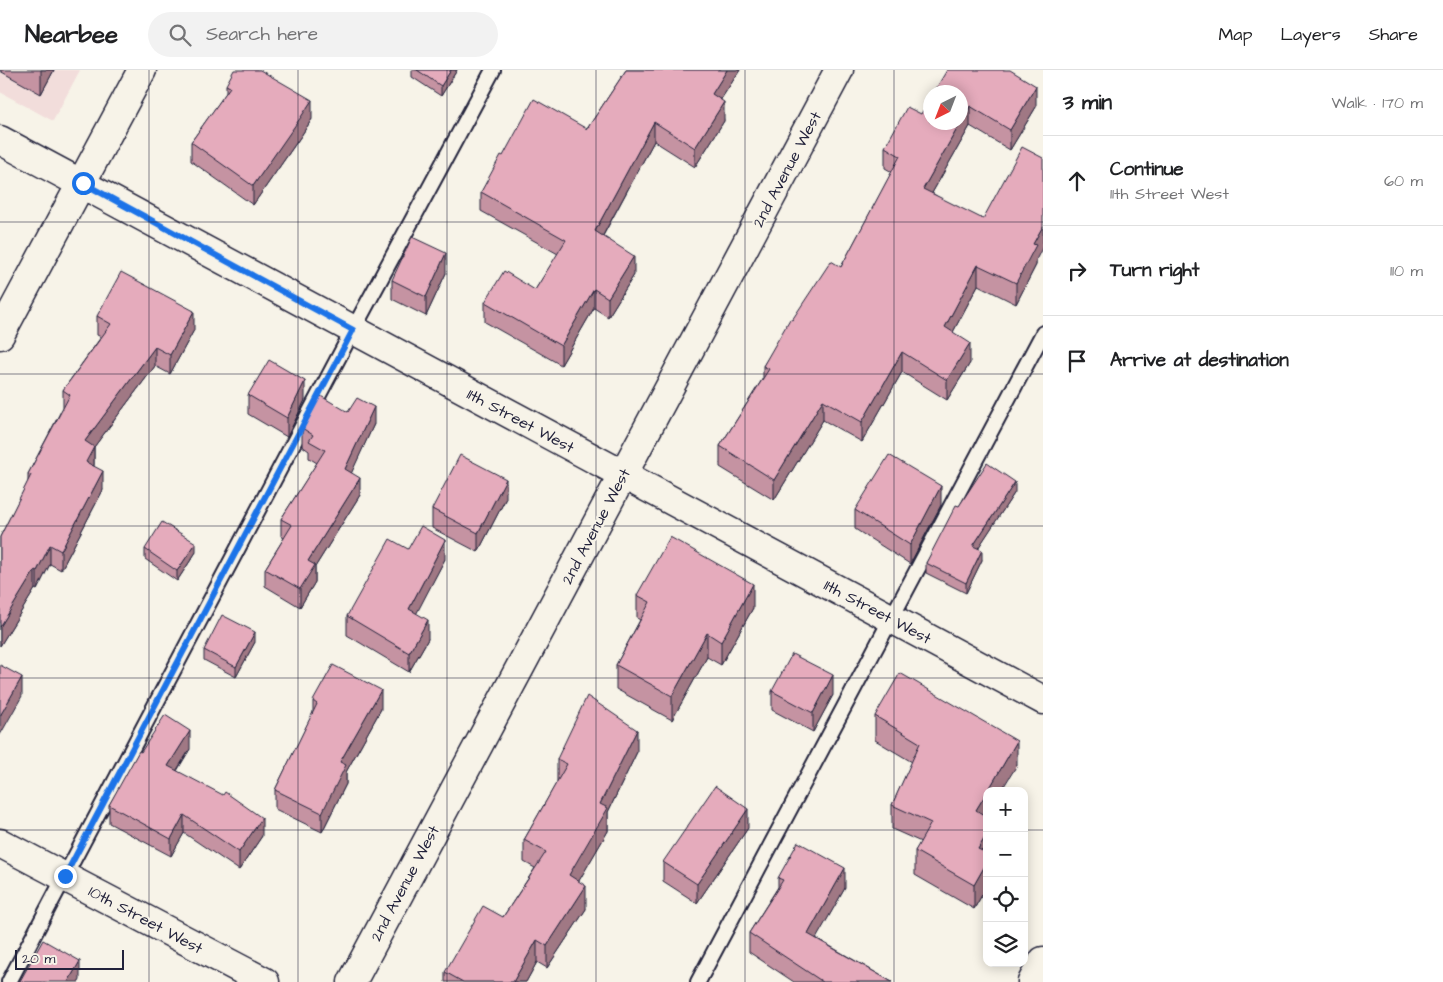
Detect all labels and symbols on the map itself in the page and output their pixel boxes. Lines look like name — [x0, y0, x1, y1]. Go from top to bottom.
north arrow — [923, 85, 968, 130]
street label: 2nd Avenue West — [747, 107, 827, 231]
route start — [72, 172, 95, 195]
street label: 11th Street West — [463, 383, 579, 459]
street label: 2nd Avenue West — [556, 464, 636, 588]
street label: 11th Street West — [820, 574, 936, 650]
street label: 2nd Avenue West — [365, 821, 445, 945]
route end — [54, 865, 77, 888]
street label: 10th Street West — [84, 880, 207, 960]
scale bar — [15, 947, 124, 970]

